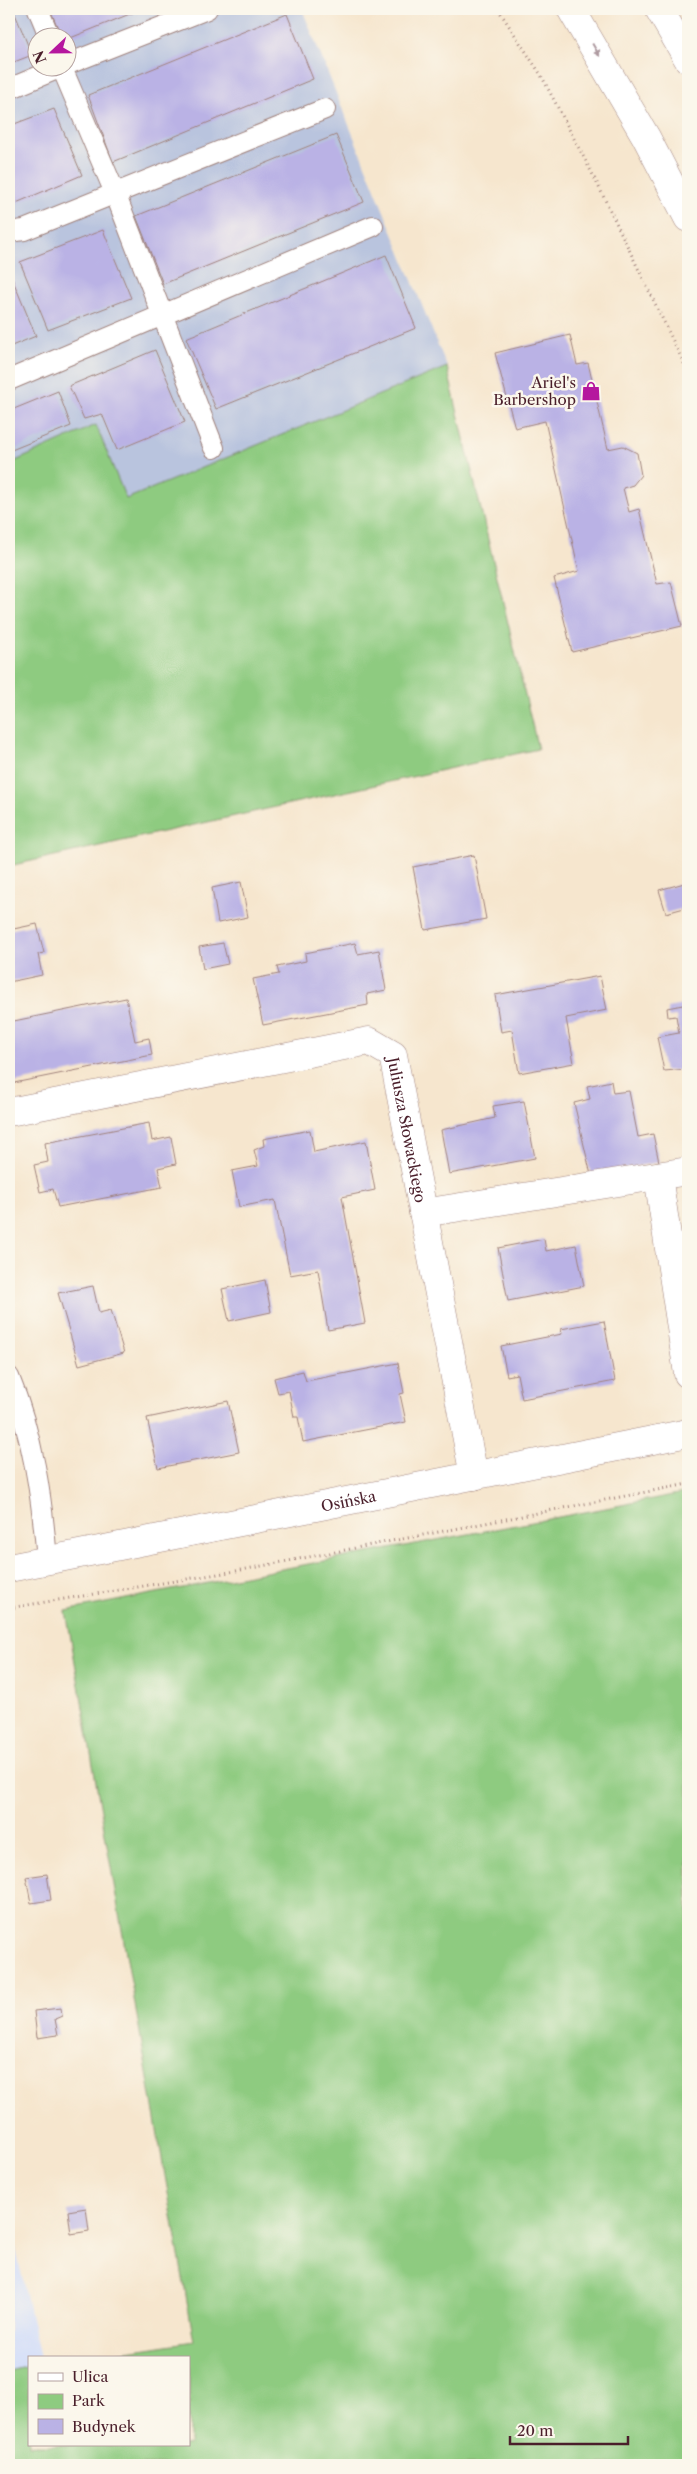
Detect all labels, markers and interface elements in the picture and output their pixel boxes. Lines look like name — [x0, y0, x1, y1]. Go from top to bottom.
north arrow — [28, 28, 78, 78]
one-way arrow — [592, 43, 600, 58]
text: N — [29, 48, 51, 66]
place label: Ariel's Barbershop — [493, 373, 576, 409]
shop icon: Ariel's Barbershop — [580, 380, 602, 402]
street label: Juliusza Słowackiego — [384, 1054, 431, 1204]
street label: Osińska — [319, 1486, 378, 1515]
legend — [28, 2356, 190, 2446]
text: Ulica — [72, 2367, 108, 2386]
text: Park — [72, 2391, 106, 2410]
scale bar — [510, 2414, 627, 2446]
text: Budynek — [72, 2417, 137, 2436]
text: 20 m — [517, 2421, 553, 2440]

